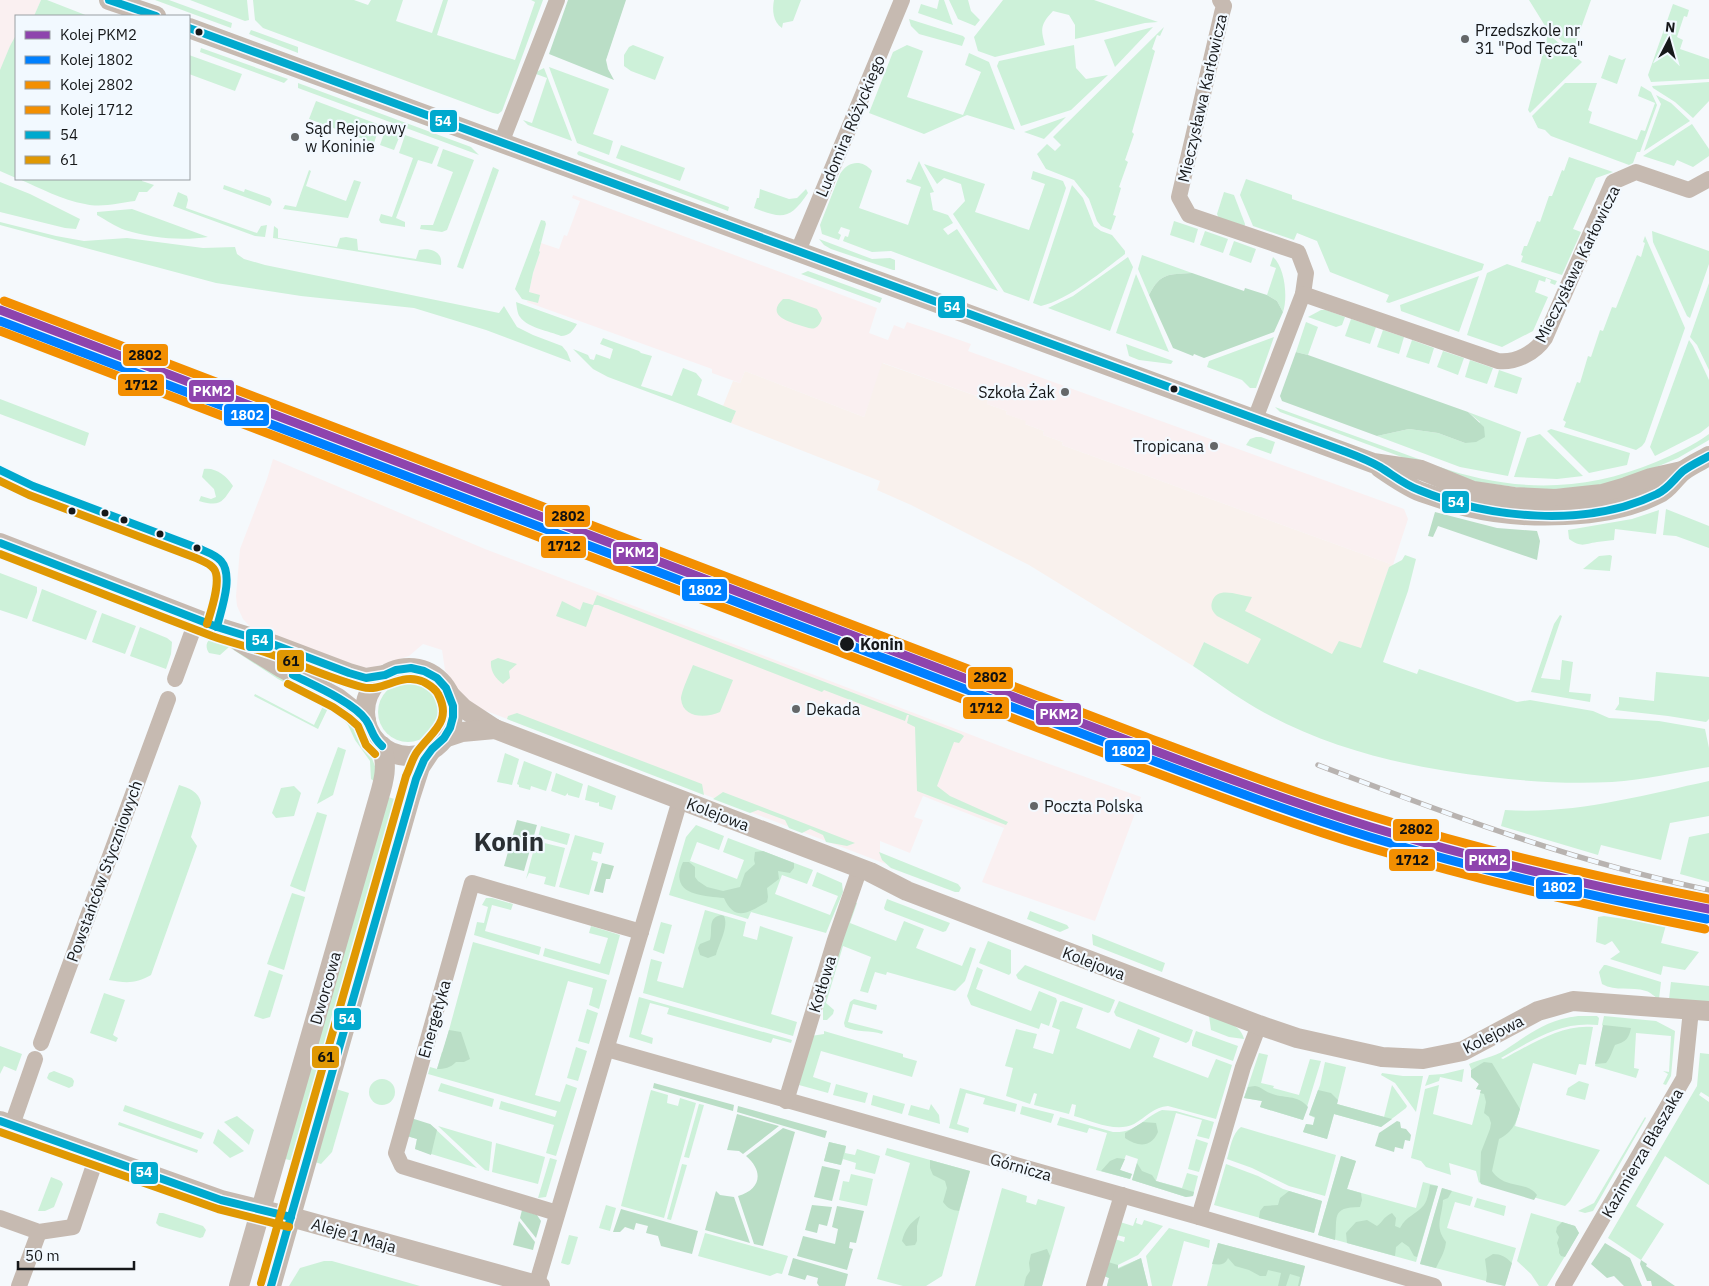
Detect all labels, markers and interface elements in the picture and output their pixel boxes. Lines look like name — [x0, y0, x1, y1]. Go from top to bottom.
street label: Mieczysława Karłowicza — [1173, 11, 1231, 184]
legend — [15, 15, 190, 180]
north arrow — [1644, 15, 1694, 65]
text: N — [1664, 18, 1676, 37]
place label: Przedszkole nr 31 "Pod Tęczą" — [1475, 20, 1583, 58]
text: Kolej PKM2 — [60, 25, 137, 44]
unlabelled marker — [194, 27, 204, 37]
marker: Przedszkole nr 31 "Pod Tęczą" — [1459, 33, 1471, 45]
text: Kolej 1802 — [60, 50, 133, 69]
street label: Ludomira Różyckiego — [811, 52, 889, 200]
text: Kolej 2802 — [60, 75, 133, 94]
text: Kolej 1712 — [60, 100, 133, 119]
line badge: 54 — [429, 109, 458, 133]
text: 54 — [435, 112, 451, 130]
place label: Sąd Rejonowy w Koninie — [305, 118, 406, 156]
text: 54 — [60, 125, 78, 144]
marker: Sąd Rejonowy w Koninie — [289, 131, 301, 143]
text: 61 — [60, 150, 78, 169]
street label: Mieczysława Karłowicza — [1530, 182, 1624, 346]
line badge: 54 — [937, 295, 966, 319]
text: 54 — [944, 298, 960, 316]
line badge: 2802 — [122, 343, 169, 367]
text: 2802 — [128, 346, 162, 364]
line badge: 1712 — [117, 373, 165, 397]
text: 1712 — [124, 376, 158, 394]
line badge: PKM2 — [188, 379, 235, 403]
text: PKM2 — [193, 382, 231, 400]
place label: Szkoła Żak — [978, 382, 1056, 402]
unlabelled marker — [1169, 384, 1179, 394]
marker: Szkoła Żak — [1059, 386, 1071, 398]
line badge: 1802 — [223, 403, 270, 427]
text: 1802 — [230, 406, 264, 424]
place label: Tropicana — [1133, 436, 1204, 456]
marker: Tropicana — [1208, 440, 1220, 452]
line badge: 54 — [1441, 490, 1470, 514]
text: 54 — [1448, 493, 1464, 511]
line badge: 2802 — [544, 504, 591, 528]
unlabelled marker — [67, 506, 77, 516]
text: 2802 — [551, 507, 585, 525]
unlabelled marker — [100, 508, 110, 518]
unlabelled marker — [119, 515, 129, 525]
unlabelled marker — [155, 529, 165, 539]
line badge: 1712 — [540, 535, 587, 559]
text: 1712 — [547, 537, 581, 555]
line badge: PKM2 — [612, 541, 659, 565]
unlabelled marker — [192, 543, 202, 553]
text: PKM2 — [616, 543, 654, 561]
line badge: 1802 — [681, 578, 728, 602]
text: 1802 — [688, 581, 722, 599]
line badge: 54 — [245, 628, 274, 652]
text: 54 — [252, 631, 268, 649]
place label: Konin — [860, 634, 903, 654]
marker: Konin — [838, 635, 856, 653]
line badge: 61 — [276, 649, 305, 673]
text: 61 — [283, 652, 300, 670]
line badge: 2802 — [967, 666, 1014, 690]
text: 2802 — [973, 668, 1007, 686]
line badge: 1712 — [962, 696, 1010, 720]
place label: Dekada — [806, 699, 861, 719]
text: 1712 — [969, 699, 1003, 717]
line badge: PKM2 — [1035, 702, 1082, 726]
marker: Dekada — [790, 703, 802, 715]
text: PKM2 — [1040, 705, 1078, 723]
line badge: 1802 — [1104, 739, 1151, 763]
text: 1802 — [1111, 742, 1145, 760]
street label: Powstańców Styczniowych — [62, 777, 146, 965]
street label: Kolejowa — [684, 793, 753, 835]
place label: Poczta Polska — [1044, 796, 1144, 816]
marker: Poczta Polska — [1028, 800, 1040, 812]
line badge: 2802 — [1392, 818, 1440, 842]
text: 2802 — [1399, 820, 1433, 838]
district label: Konin — [474, 824, 544, 858]
line badge: 1712 — [1388, 848, 1436, 872]
line badge: PKM2 — [1464, 848, 1511, 872]
text: 1712 — [1395, 851, 1429, 869]
text: PKM2 — [1469, 851, 1507, 869]
line badge: 1802 — [1535, 876, 1583, 900]
text: 1802 — [1542, 878, 1576, 896]
street label: Kolejowa — [1060, 942, 1129, 984]
street label: Dworcowa — [305, 949, 345, 1027]
street label: Kotłowa — [804, 953, 840, 1015]
street label: Energetyka — [413, 977, 455, 1060]
line badge: 54 — [333, 1007, 362, 1031]
text: 54 — [339, 1010, 355, 1028]
street label: Kolejowa — [1459, 1010, 1527, 1058]
line badge: 61 — [311, 1045, 340, 1069]
text: 61 — [318, 1048, 335, 1066]
street label: Kazimierza Błaszaka — [1597, 1084, 1687, 1221]
street label: Górnicza — [988, 1149, 1054, 1185]
line badge: 54 — [130, 1161, 159, 1185]
text: 54 — [136, 1163, 152, 1181]
street label: Aleje 1 Maja — [309, 1213, 399, 1257]
scale bar — [18, 1238, 134, 1270]
text: 50 m — [25, 1246, 60, 1265]

